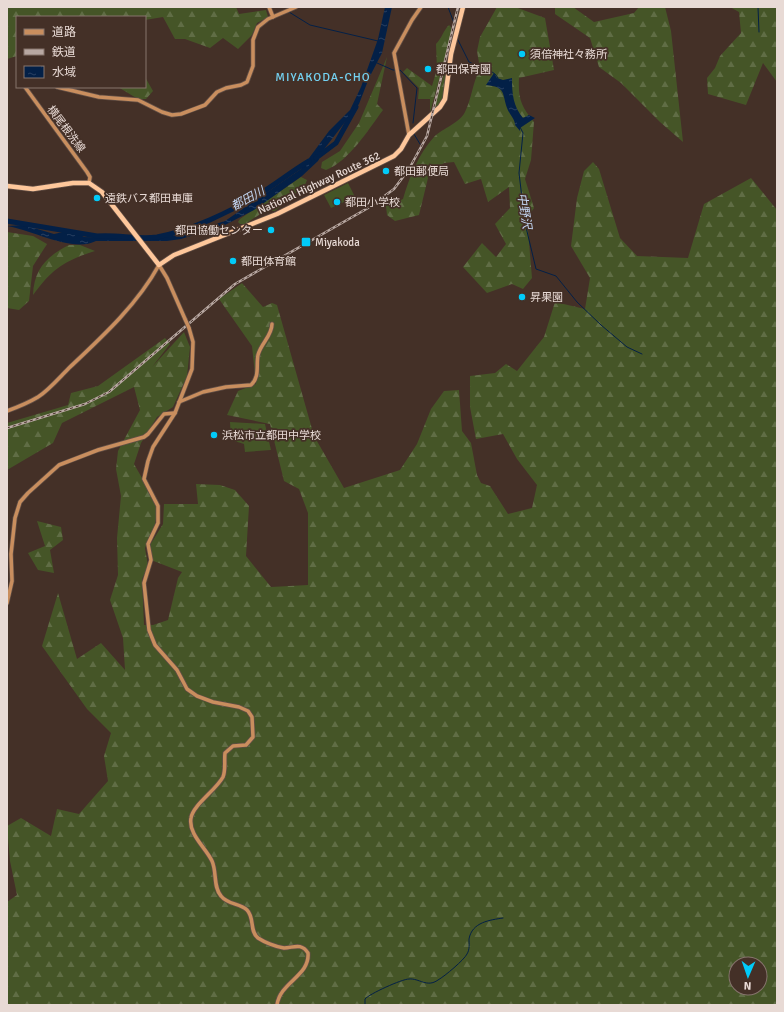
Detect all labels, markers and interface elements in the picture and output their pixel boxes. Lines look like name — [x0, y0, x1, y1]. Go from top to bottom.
legend — [16, 16, 146, 88]
text: 道路 — [52, 25, 76, 40]
text: 鉄道 — [52, 45, 76, 60]
place label: 須倍神社々務所 — [530, 48, 608, 61]
marker: 須倍神社々務所 — [517, 49, 527, 59]
place label: 都田保育園 — [436, 63, 491, 76]
marker: 都田保育園 — [423, 64, 433, 74]
text: 水域 — [52, 65, 76, 80]
district label: MIYAKODA-CHO — [275, 70, 371, 85]
street label: 横尾根洗線 — [44, 103, 88, 155]
street label: National Highway Route 362 — [256, 149, 382, 217]
place label: 都田郵便局 — [394, 165, 449, 178]
marker: 都田郵便局 — [381, 166, 391, 176]
water label: 都田川 — [229, 183, 269, 214]
place label: 遠鉄バス都田車庫 — [105, 192, 193, 205]
water label: 中野沢 — [514, 192, 535, 232]
marker: 遠鉄バス都田車庫 — [92, 193, 102, 203]
place label: 都田小学校 — [345, 196, 400, 209]
marker: 都田小学校 — [332, 197, 342, 207]
place label: 都田協働センター — [175, 224, 263, 237]
marker: 都田協働センター — [266, 225, 276, 235]
marker: Miyakoda — [300, 236, 312, 248]
place label: Miyakoda — [315, 236, 360, 249]
place label: 都田体育館 — [241, 255, 296, 268]
marker: 都田体育館 — [228, 256, 238, 266]
place label: 昇果園 — [530, 291, 563, 304]
marker: 昇果園 — [517, 292, 527, 302]
place label: 浜松市立都田中学校 — [222, 429, 321, 442]
marker: 浜松市立都田中学校 — [209, 430, 219, 440]
north arrow — [728, 956, 768, 996]
text: N — [744, 979, 752, 992]

